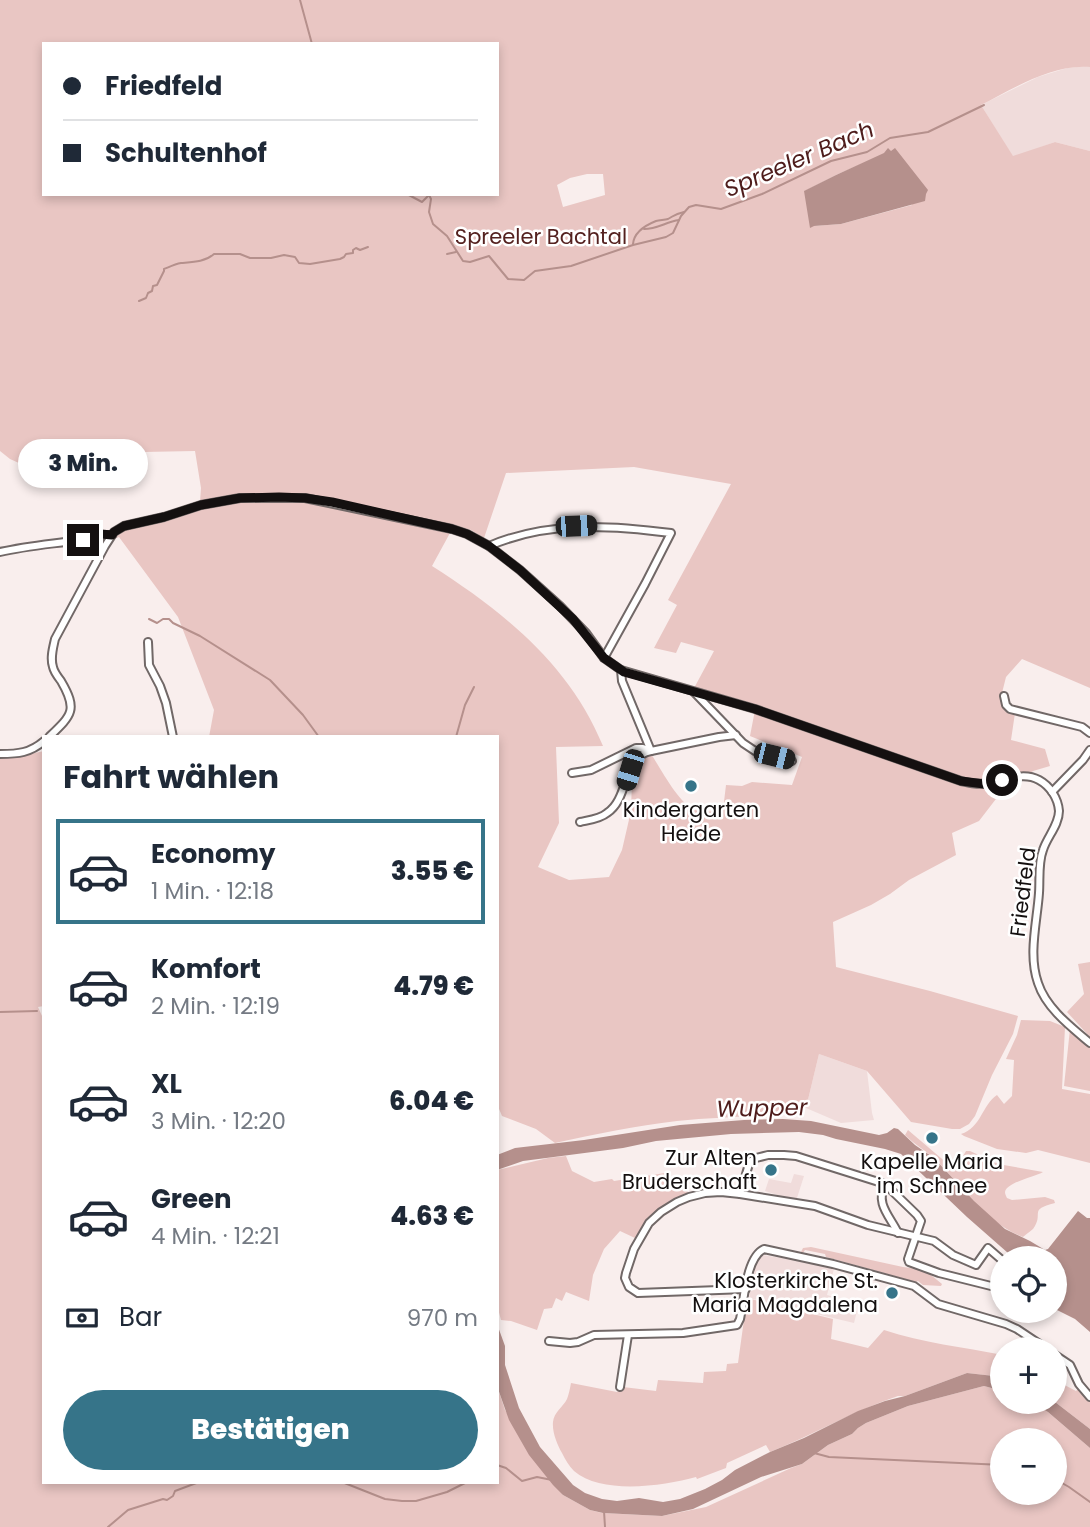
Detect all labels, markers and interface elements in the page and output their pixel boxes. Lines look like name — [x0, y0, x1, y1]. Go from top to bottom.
text: Friedfeld — [105, 68, 222, 104]
water label: Spreeler Bach — [719, 113, 879, 205]
text: Schultenhof — [105, 135, 267, 171]
park label: Spreeler Bachtal — [455, 222, 627, 251]
callout: 3 Min. — [18, 438, 148, 488]
text: 3 Min. — [48, 447, 118, 479]
car — [555, 515, 598, 537]
route end — [67, 524, 99, 556]
car — [752, 741, 797, 771]
car — [614, 747, 647, 793]
text: Fahrt wählen — [63, 754, 279, 799]
route start — [986, 764, 1018, 796]
marker: Kindergarten Heide — [683, 778, 699, 794]
place label: Kindergarten Heide — [623, 795, 759, 848]
text: Economy — [151, 836, 275, 872]
icon: car — [67, 840, 130, 903]
street label: Friedfeld — [1003, 845, 1042, 938]
text: 3.55 € — [391, 853, 474, 889]
text: 1 Min. · 12:18 — [151, 875, 274, 907]
text: Komfort — [151, 951, 261, 987]
icon: car — [67, 955, 130, 1018]
text: 4.79 € — [393, 968, 474, 1004]
text: 2 Min. · 12:19 — [151, 990, 280, 1022]
text: XL — [151, 1066, 182, 1102]
icon: car — [67, 1070, 130, 1133]
text: 6.04 € — [389, 1083, 474, 1119]
water label: Wupper — [716, 1091, 809, 1125]
text: 3 Min. · 12:20 — [151, 1105, 286, 1137]
marker: Kapelle Maria im Schnee — [924, 1130, 940, 1146]
place label: Zur Alten Bruderschaft — [622, 1143, 757, 1196]
place label: Kapelle Maria im Schnee — [861, 1147, 1003, 1200]
marker: Zur Alten Bruderschaft — [763, 1162, 779, 1178]
text: Green — [151, 1181, 232, 1217]
icon: car — [67, 1185, 130, 1248]
text: 4.63 € — [390, 1198, 474, 1234]
text: 4 Min. · 12:21 — [151, 1220, 280, 1252]
map controls — [990, 1246, 1067, 1505]
button: locate — [990, 1246, 1067, 1323]
place label: Klosterkirche St. Maria Magdalena — [692, 1266, 878, 1319]
marker: Klosterkirche St. Maria Magdalena — [884, 1285, 900, 1301]
icon: cash — [63, 1299, 101, 1337]
text: Bar — [119, 1299, 162, 1335]
text: 970 m — [407, 1302, 478, 1334]
button: + — [990, 1337, 1067, 1414]
button: Bestätigen — [63, 1390, 478, 1470]
button: − — [990, 1428, 1067, 1505]

